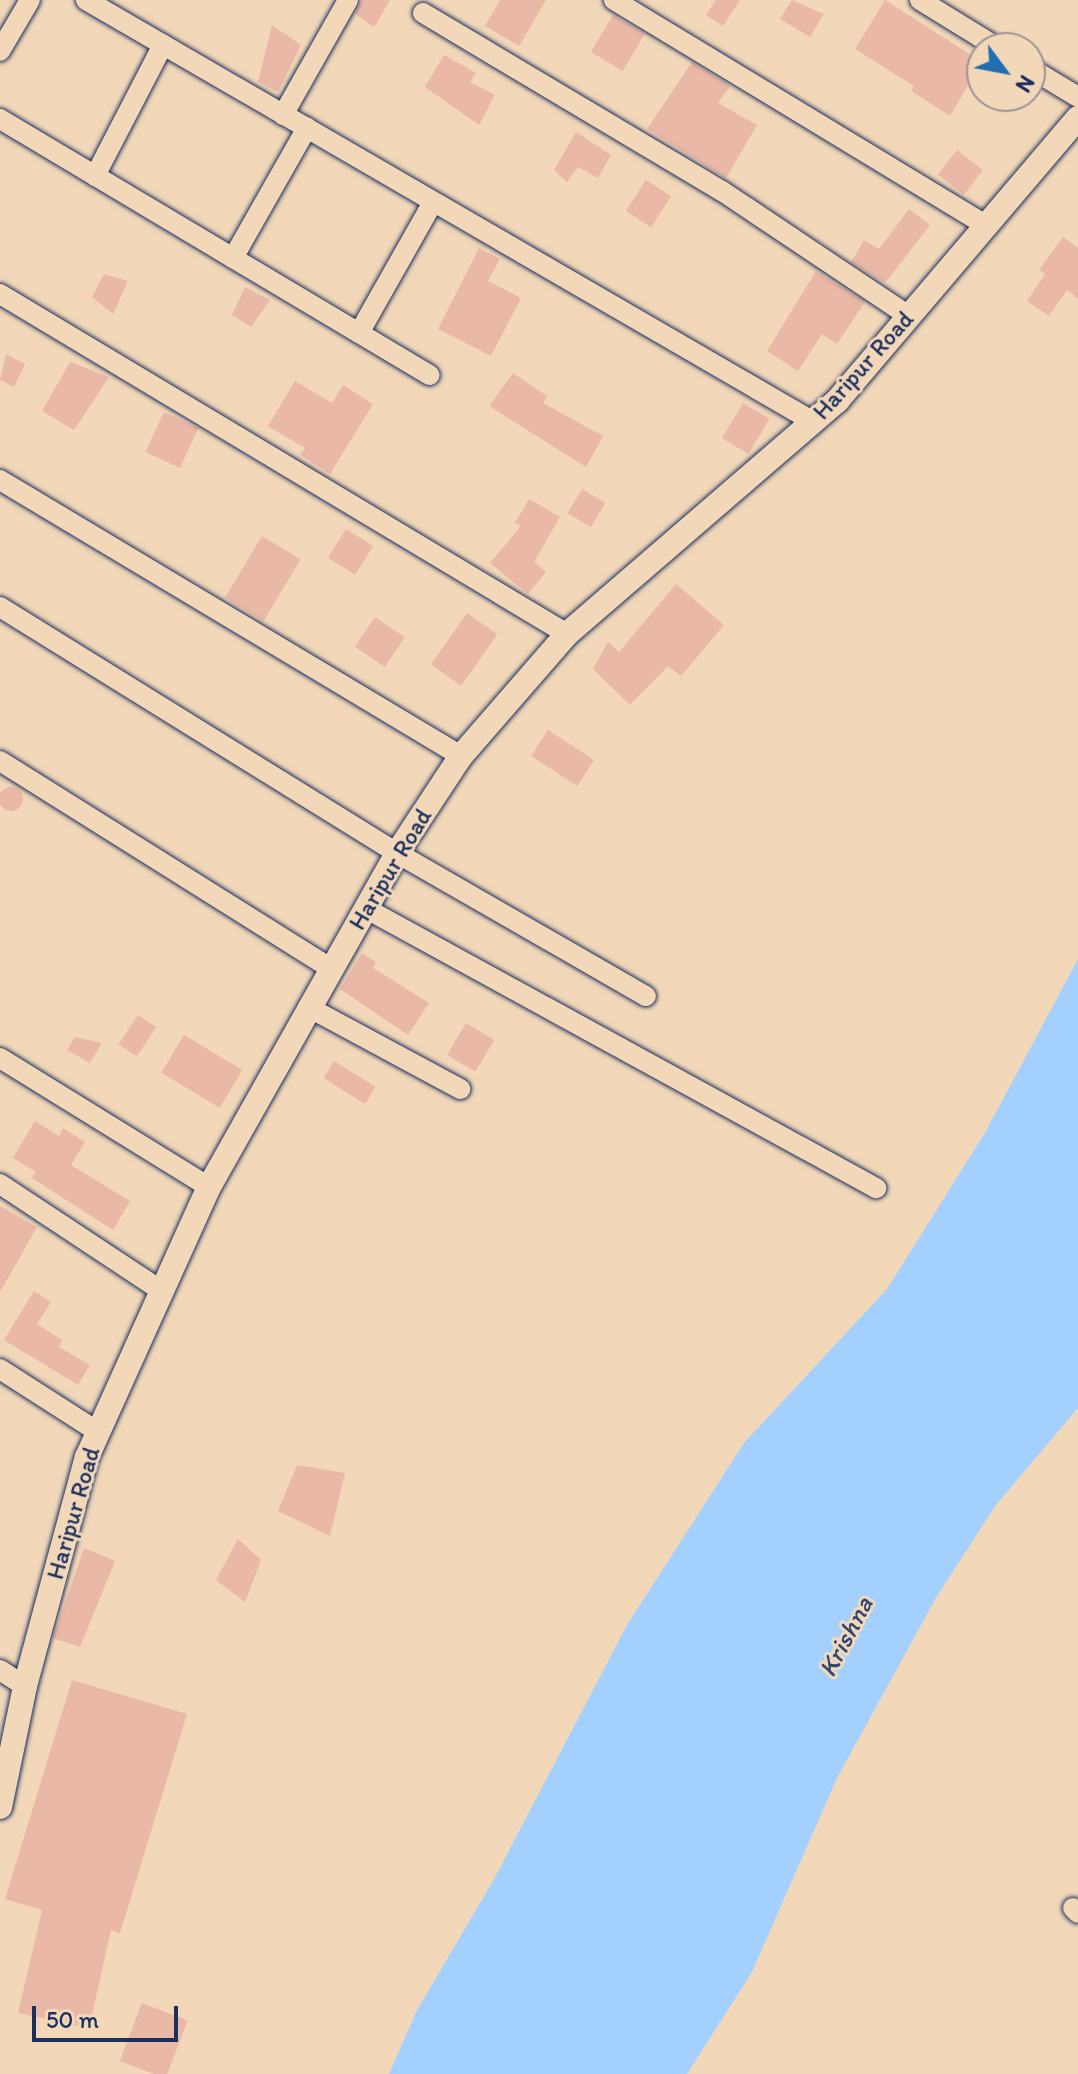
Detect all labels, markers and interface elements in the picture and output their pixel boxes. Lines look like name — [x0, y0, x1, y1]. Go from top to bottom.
north arrow — [966, 32, 1046, 112]
text: N — [1010, 70, 1040, 97]
street label: Haripur Road — [807, 305, 919, 425]
street label: Haripur Road — [342, 803, 438, 935]
street label: Haripur Road — [40, 1443, 106, 1583]
water label: Krishna — [812, 1592, 880, 1682]
scale bar — [36, 1990, 182, 2040]
text: 50 m — [46, 2005, 99, 2034]

